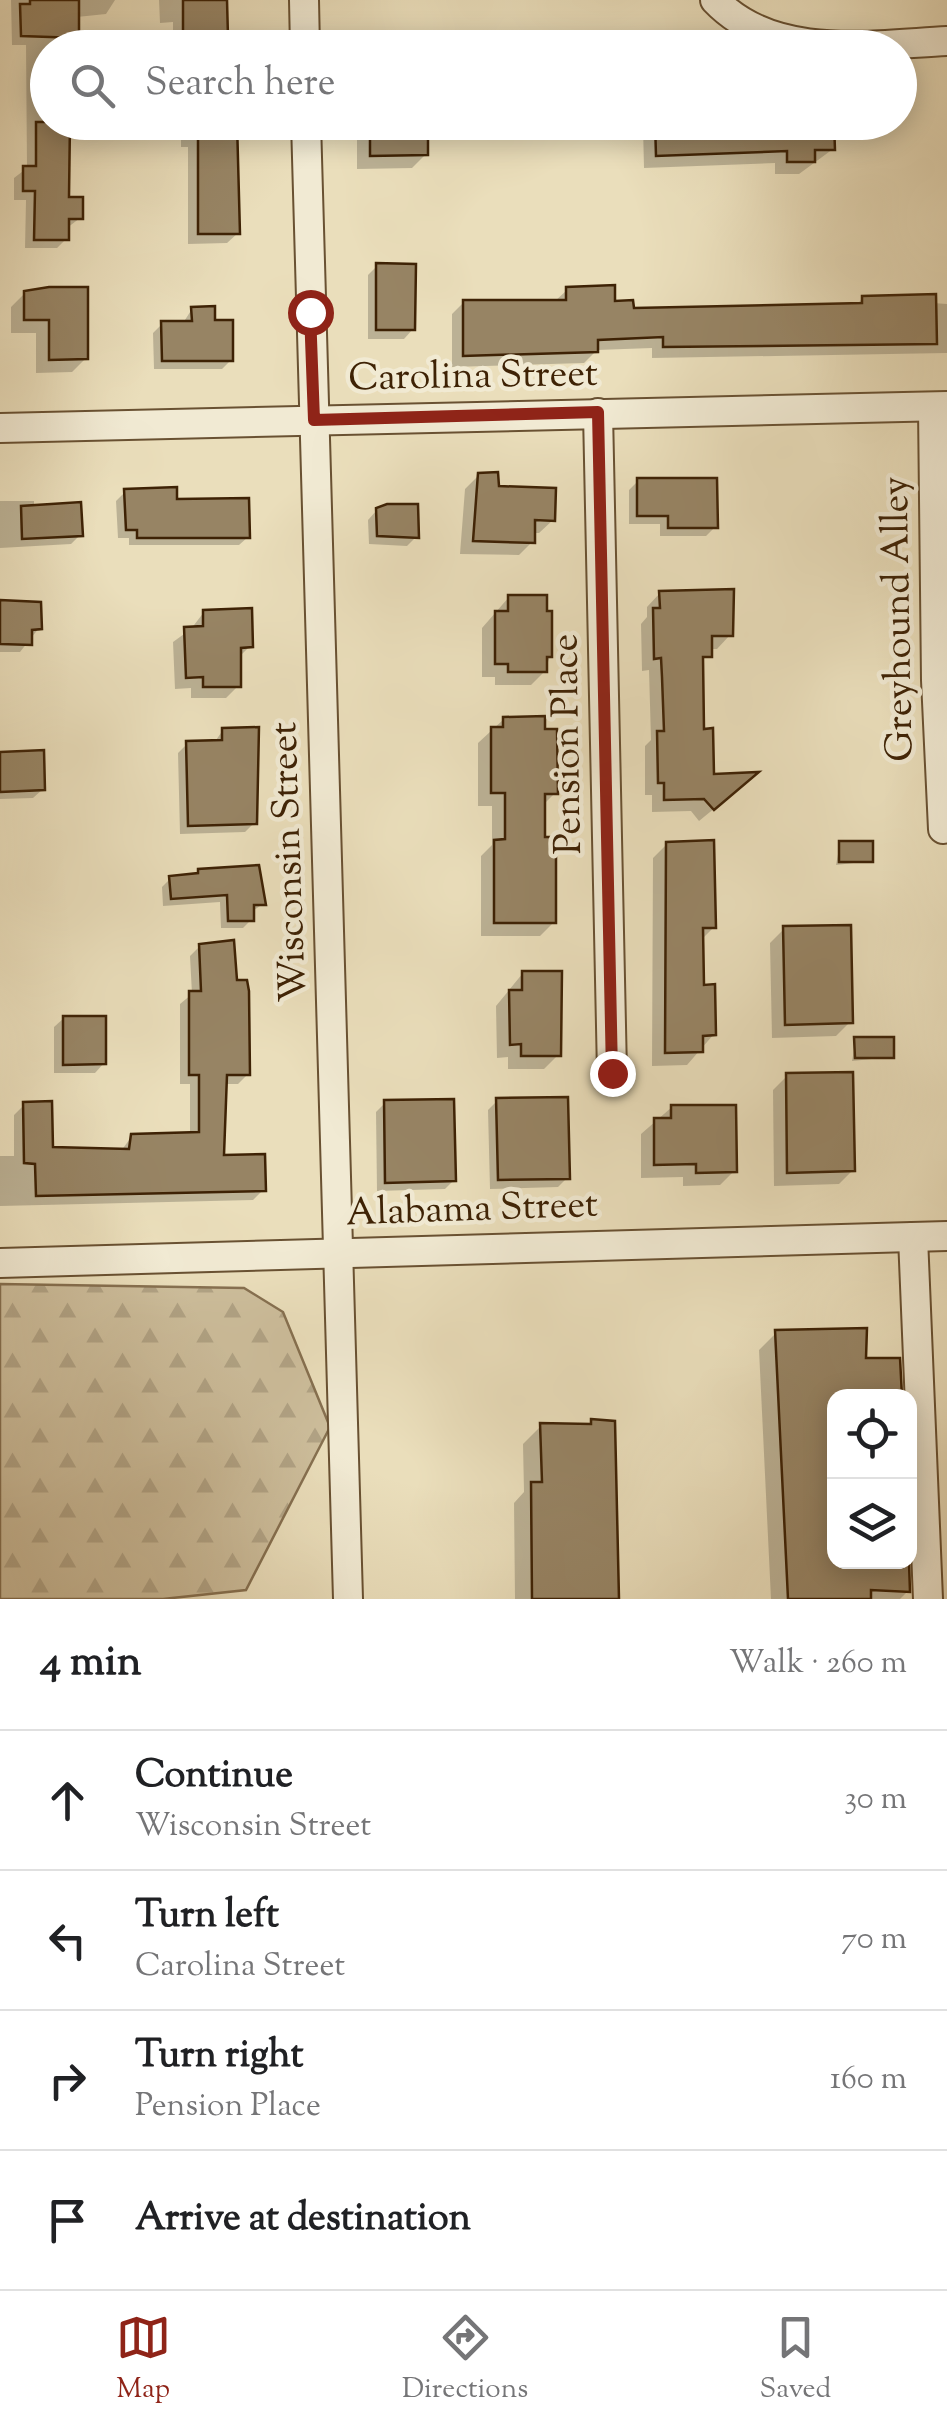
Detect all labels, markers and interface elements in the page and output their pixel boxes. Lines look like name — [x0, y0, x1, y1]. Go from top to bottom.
search box — [30, 30, 917, 140]
icon: search — [65, 58, 120, 113]
text: Search here — [145, 58, 336, 112]
route start — [288, 290, 334, 336]
street label: Carolina Street — [348, 349, 598, 407]
street label: Greyhound Alley — [871, 476, 929, 762]
street label: Pension Place — [540, 633, 598, 855]
street label: Wisconsin Street — [259, 721, 323, 1003]
route end — [590, 1051, 636, 1097]
street label: Alabama Street — [345, 1180, 599, 1242]
map controls — [827, 1389, 917, 1569]
button: locate — [827, 1389, 917, 1479]
button: layers — [827, 1479, 917, 1569]
text: 4 min — [40, 1634, 142, 1694]
text: Walk · 260 m — [729, 1641, 907, 1687]
text: Continue — [135, 1750, 293, 1804]
icon: ahead — [40, 1773, 95, 1828]
text: 30 m — [844, 1777, 907, 1823]
text: Wisconsin Street — [135, 1804, 371, 1850]
text: Turn left — [135, 1890, 279, 1944]
icon: left — [40, 1913, 95, 1968]
text: 70 m — [841, 1917, 907, 1963]
text: Carolina Street — [135, 1944, 345, 1990]
text: Turn right — [135, 2030, 303, 2084]
icon: right — [40, 2053, 95, 2108]
text: 160 m — [830, 2057, 907, 2103]
text: Pension Place — [135, 2084, 321, 2130]
icon: arrive — [40, 2193, 95, 2248]
text: Arrive at destination — [135, 2193, 471, 2247]
tab: Map — [116, 2310, 171, 2410]
tab: Directions — [402, 2310, 528, 2410]
tab: Saved — [759, 2310, 831, 2410]

